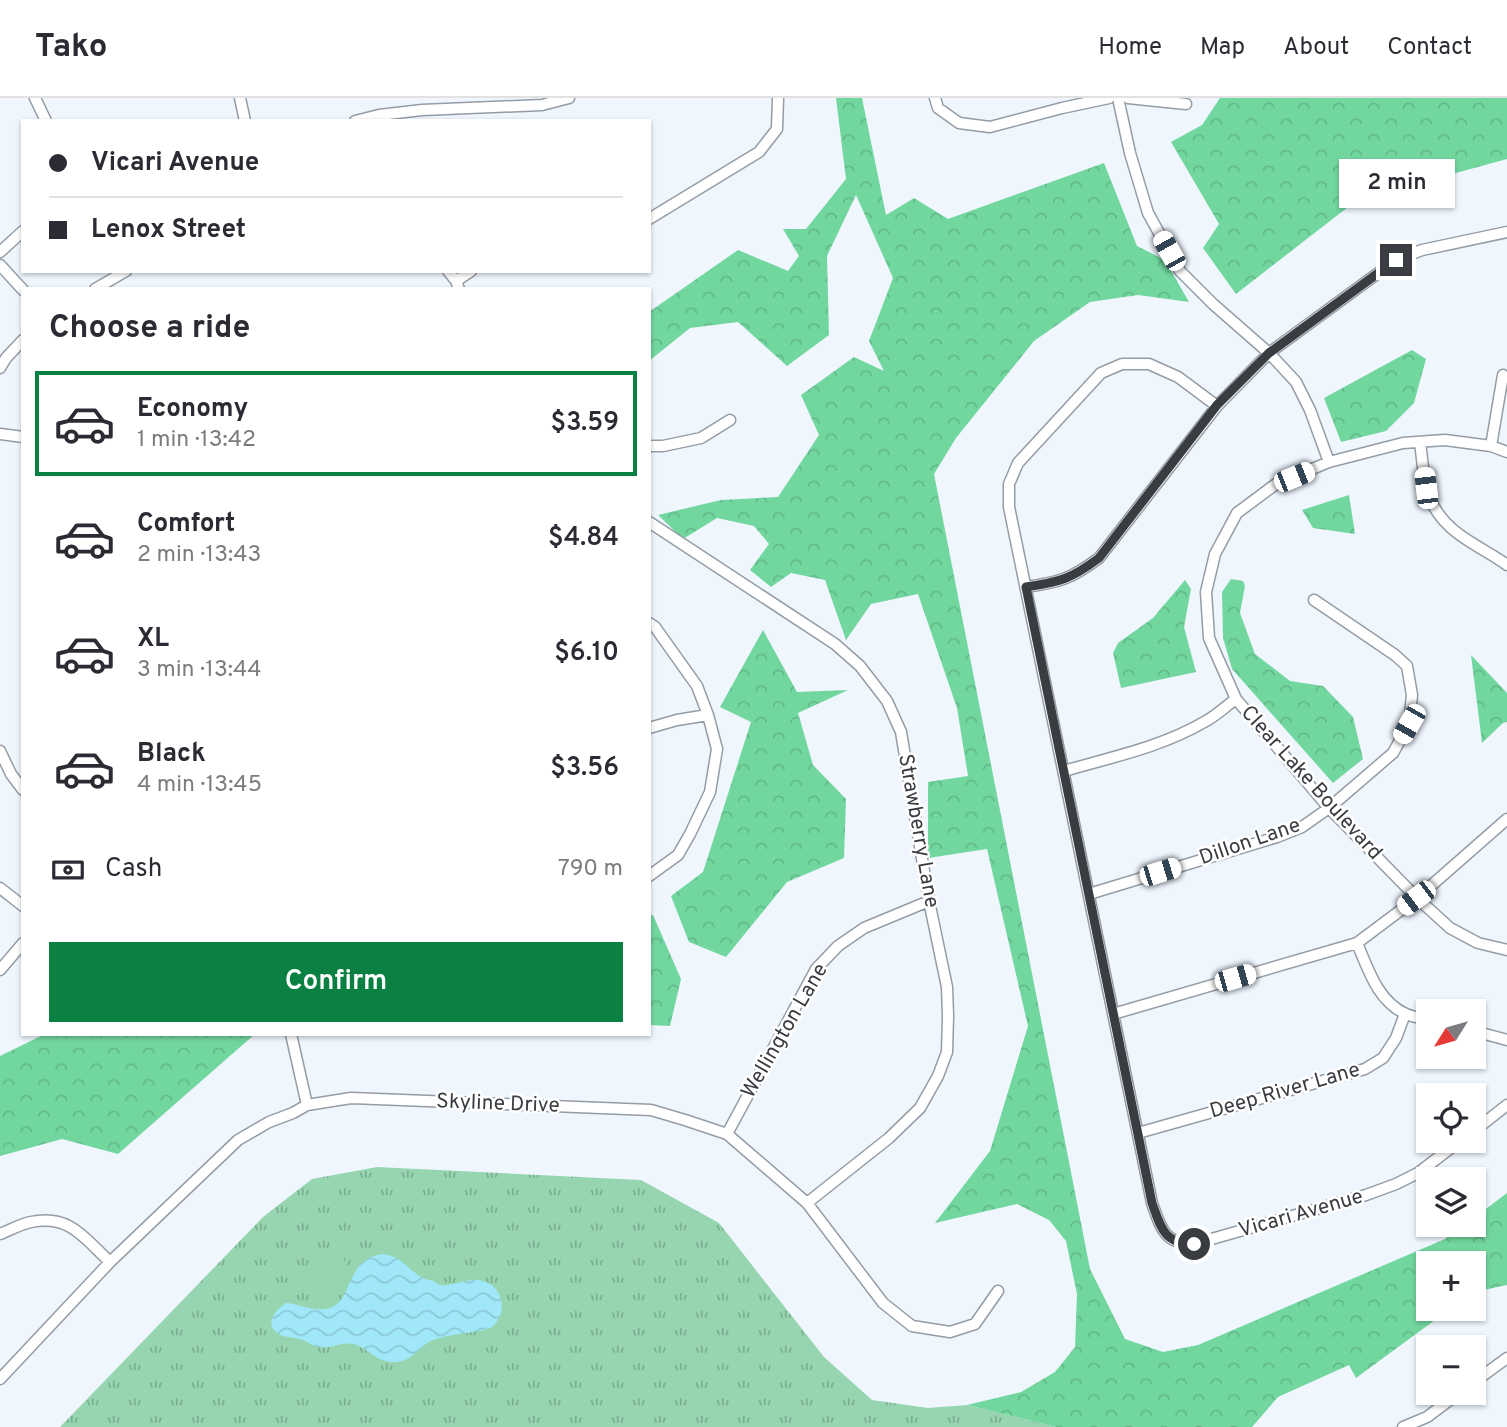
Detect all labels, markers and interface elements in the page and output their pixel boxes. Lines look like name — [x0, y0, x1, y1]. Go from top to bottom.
text: Tako — [35, 27, 107, 69]
text: Home — [1098, 33, 1162, 63]
text: Map — [1200, 33, 1245, 63]
text: About — [1283, 33, 1349, 63]
text: Contact — [1387, 33, 1472, 63]
text: Vicari Avenue — [91, 147, 259, 180]
callout: 2 min — [1338, 158, 1454, 208]
text: 2 min — [1367, 169, 1427, 198]
text: Lenox Street — [91, 214, 246, 247]
car — [1150, 228, 1189, 274]
route end — [1380, 244, 1412, 276]
text: Choose a ride — [49, 309, 250, 349]
icon: car — [53, 392, 116, 455]
text: Economy — [137, 393, 248, 426]
text: $3.59 — [550, 407, 619, 440]
text: 1 min · 13:42 — [137, 426, 256, 455]
car — [1271, 459, 1318, 495]
car — [1414, 466, 1439, 510]
icon: car — [53, 507, 116, 570]
text: Comfort — [137, 508, 235, 541]
text: $4.84 — [548, 522, 619, 555]
text: 2 min · 13:43 — [137, 541, 261, 570]
icon: car — [53, 622, 116, 685]
text: XL — [137, 623, 169, 656]
text: $6.10 — [554, 637, 619, 670]
text: 3 min · 13:44 — [137, 656, 262, 685]
street label: Clear Lake Boulevard — [1234, 700, 1388, 866]
car — [1390, 701, 1429, 747]
icon: car — [53, 737, 116, 800]
text: Black — [137, 738, 206, 771]
text: $3.56 — [550, 752, 619, 785]
street label: Strawberry Lane — [891, 752, 945, 910]
text: 4 min · 13:45 — [137, 771, 262, 800]
street label: Dillon Lane — [1196, 812, 1304, 872]
icon: cash — [49, 851, 87, 889]
text: Cash — [105, 853, 162, 886]
text: 790 m — [558, 855, 623, 884]
car — [1137, 856, 1184, 888]
car — [1393, 877, 1440, 919]
button: Confirm — [49, 942, 623, 1022]
street label: Wellington Lane — [735, 959, 835, 1103]
car — [1212, 962, 1259, 994]
north arrow — [1416, 999, 1486, 1069]
map controls — [1416, 999, 1486, 1405]
street label: Deep River Lane — [1207, 1057, 1363, 1125]
button: locate — [1416, 1083, 1486, 1153]
street label: Skyline Drive — [436, 1088, 560, 1120]
button: layers — [1416, 1167, 1486, 1237]
street label: Vicari Avenue — [1236, 1183, 1366, 1245]
route start — [1178, 1228, 1210, 1260]
button: + — [1416, 1251, 1486, 1321]
button: − — [1416, 1335, 1486, 1405]

